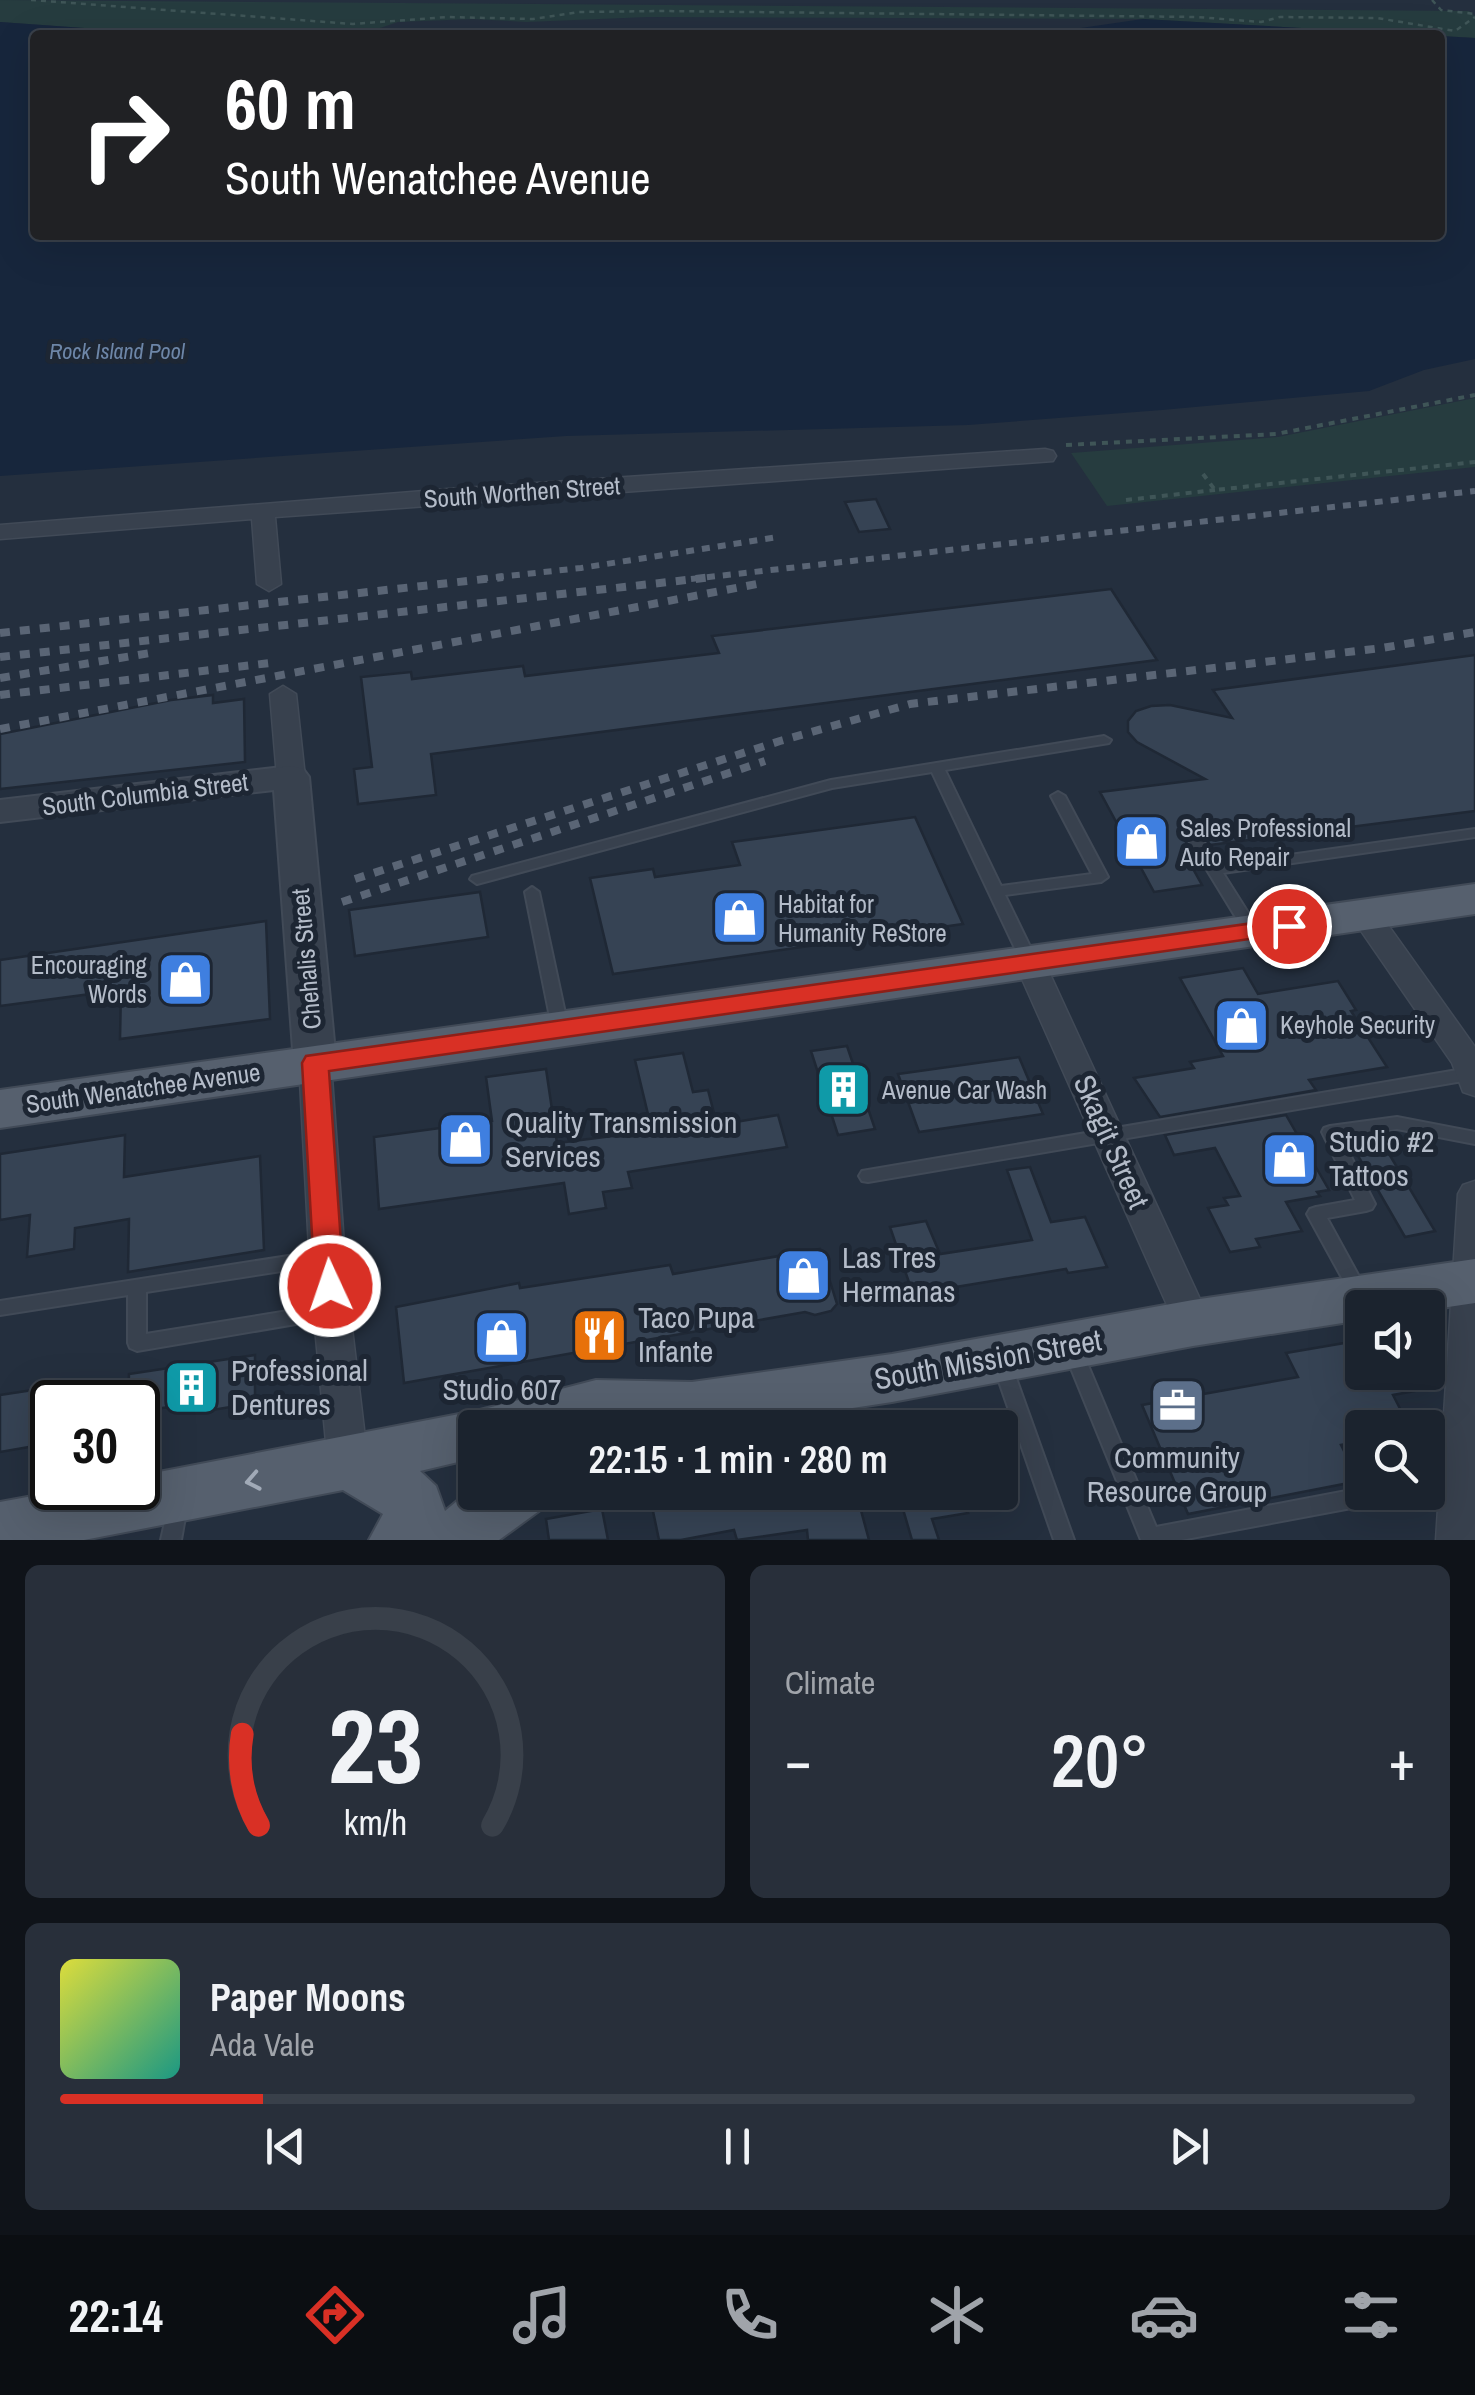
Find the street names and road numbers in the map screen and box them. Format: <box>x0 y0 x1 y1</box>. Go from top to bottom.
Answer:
street label: South Worthen Street <box>423 468 622 516</box>
street label: South Columbia Street <box>40 764 250 824</box>
street label: Chehalis Street <box>283 887 329 1031</box>
street label: South Wenatchee Avenue <box>24 1055 262 1121</box>
street label: Skagit Street <box>1065 1068 1159 1215</box>
street label: South Mission Street <box>871 1319 1105 1399</box>

